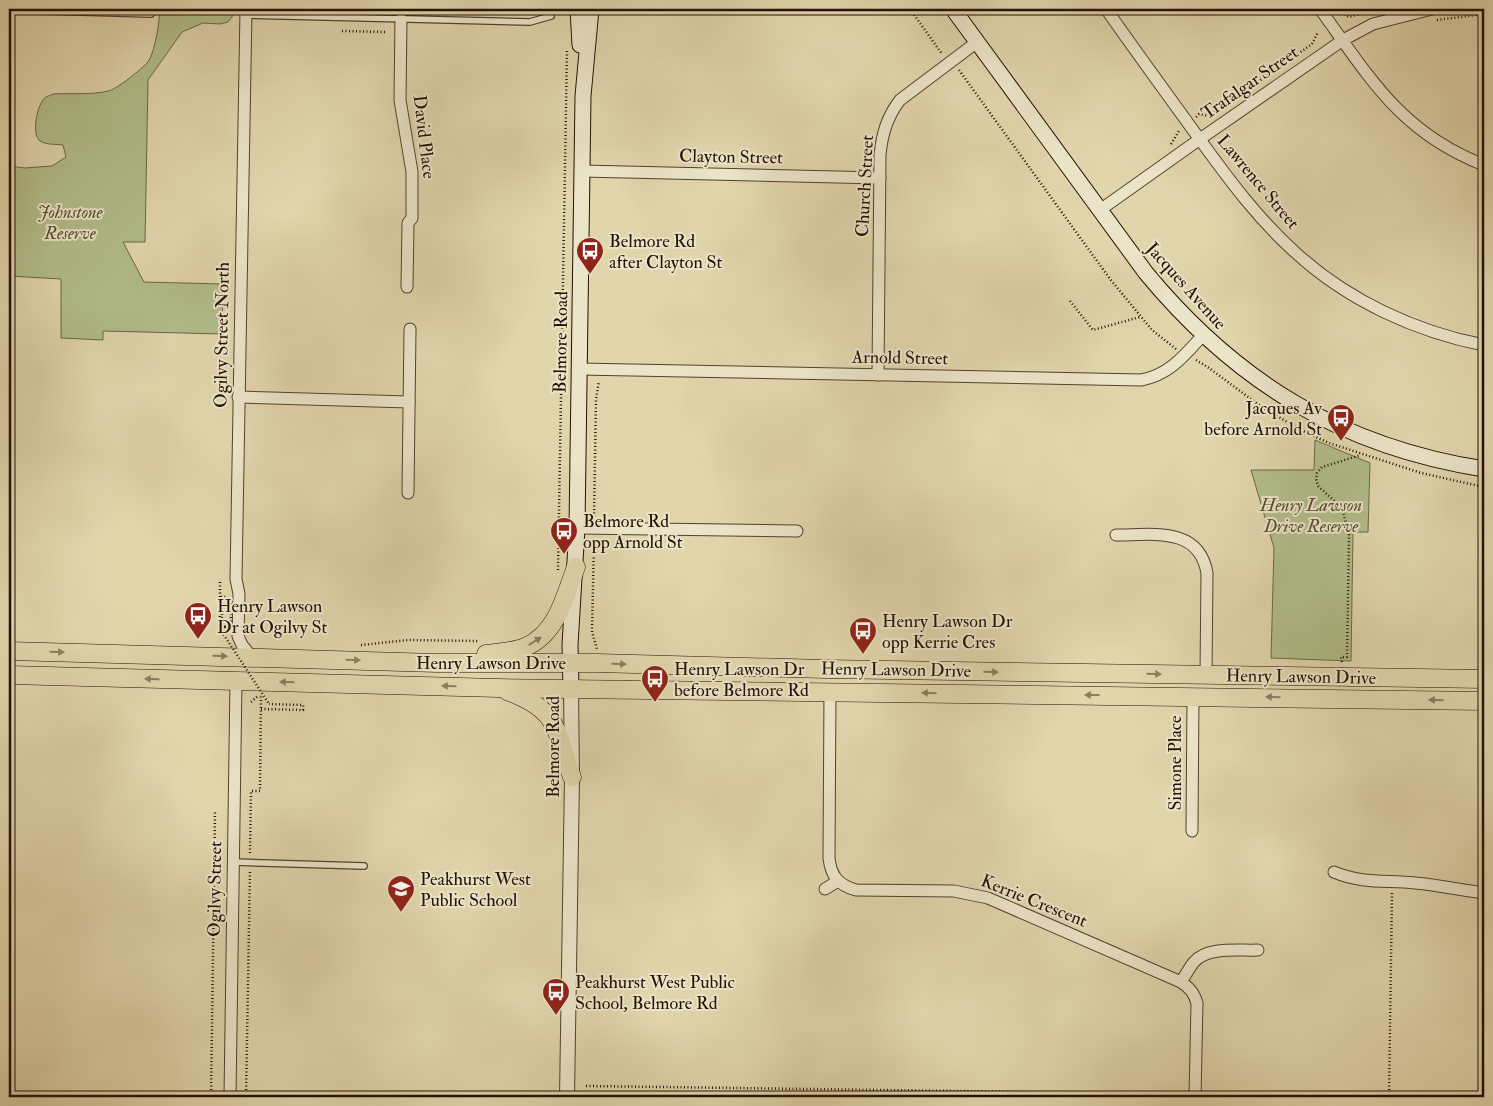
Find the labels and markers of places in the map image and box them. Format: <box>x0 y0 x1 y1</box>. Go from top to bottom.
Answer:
place label: Belmore Rd after Clayton St <box>609 230 723 274</box>
bus stop icon: Belmore Rd after Clayton St <box>575 236 605 275</box>
place label: Jacques Av before Arnold St <box>1204 397 1322 441</box>
bus stop icon: Jacques Av before Arnold St <box>1326 403 1356 442</box>
place label: Belmore Rd opp Arnold St <box>583 510 683 554</box>
bus stop icon: Belmore Rd opp Arnold St <box>549 516 579 555</box>
place label: Henry Lawson Dr at Ogilvy St <box>217 595 328 639</box>
bus stop icon: Henry Lawson Dr at Ogilvy St <box>183 601 213 640</box>
place label: Henry Lawson Dr opp Kerrie Cres <box>882 610 1013 654</box>
bus stop icon: Henry Lawson Dr opp Kerrie Cres <box>848 616 878 655</box>
place label: Henry Lawson Dr before Belmore Rd <box>674 658 809 702</box>
bus stop icon: Henry Lawson Dr before Belmore Rd <box>640 664 670 703</box>
place label: Peakhurst West Public School <box>420 868 531 912</box>
school or university icon: Peakhurst West Public School <box>386 874 416 913</box>
place label: Peakhurst West Public School, Belmore Rd <box>575 971 735 1015</box>
bus stop icon: Peakhurst West Public School, Belmore Rd <box>541 977 571 1016</box>

